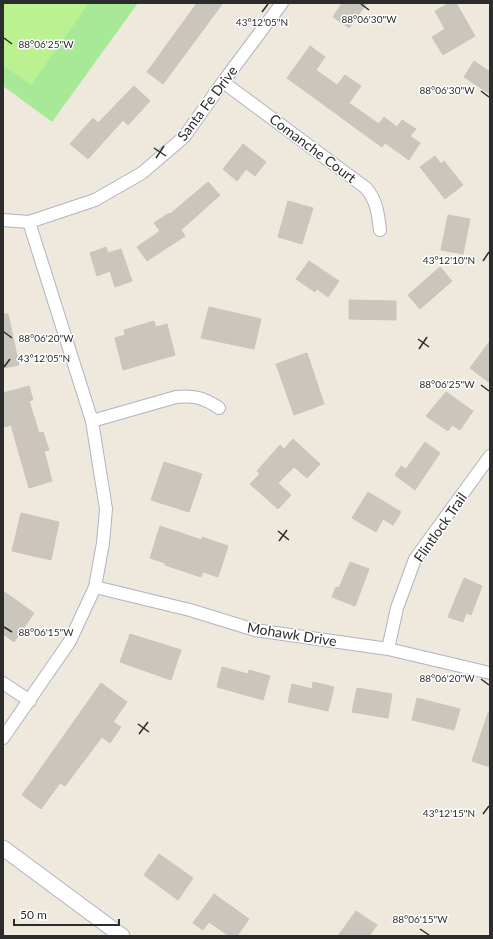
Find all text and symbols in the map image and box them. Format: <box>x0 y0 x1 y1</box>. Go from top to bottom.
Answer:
text: 88°06'30"W <box>341 13 397 25</box>
text: 43°12'05"N <box>236 16 288 28</box>
text: 88°06'25"W <box>18 38 74 50</box>
street label: Santa Fe Drive <box>173 62 241 144</box>
text: 88°06'30"W <box>419 84 475 96</box>
street label: Comanche Court <box>266 110 360 186</box>
text: 43°12'10"N <box>423 254 475 266</box>
text: 88°06'20"W <box>18 332 74 344</box>
text: 43°12'05"N <box>18 352 70 364</box>
text: 88°06'25"W <box>419 378 475 390</box>
street label: Flintlock Trail <box>410 489 470 565</box>
street label: Mohawk Drive <box>246 619 338 649</box>
text: 88°06'15"W <box>18 626 74 638</box>
text: 88°06'20"W <box>419 672 475 684</box>
text: 43°12'15"N <box>423 807 475 819</box>
scale bar <box>14 901 119 927</box>
text: 50 m <box>20 907 47 922</box>
text: 88°06'15"W <box>392 913 448 925</box>

